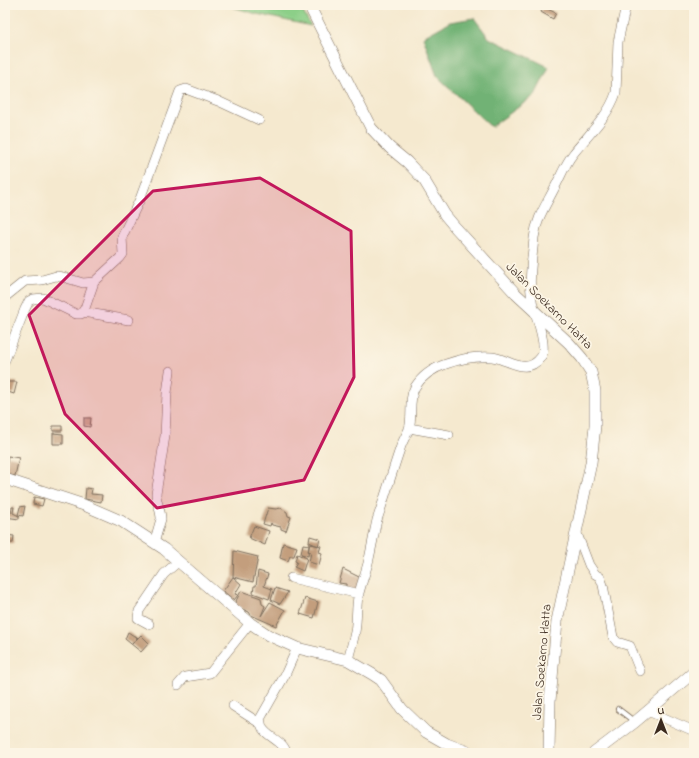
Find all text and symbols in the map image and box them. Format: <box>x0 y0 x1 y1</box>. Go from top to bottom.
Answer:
street label: Jalan Soekarno Hatta <box>501 258 597 354</box>
street label: Jalan Soekarno Hatta <box>527 603 557 721</box>
north arrow <box>641 700 681 740</box>
text: U <box>658 703 665 719</box>

